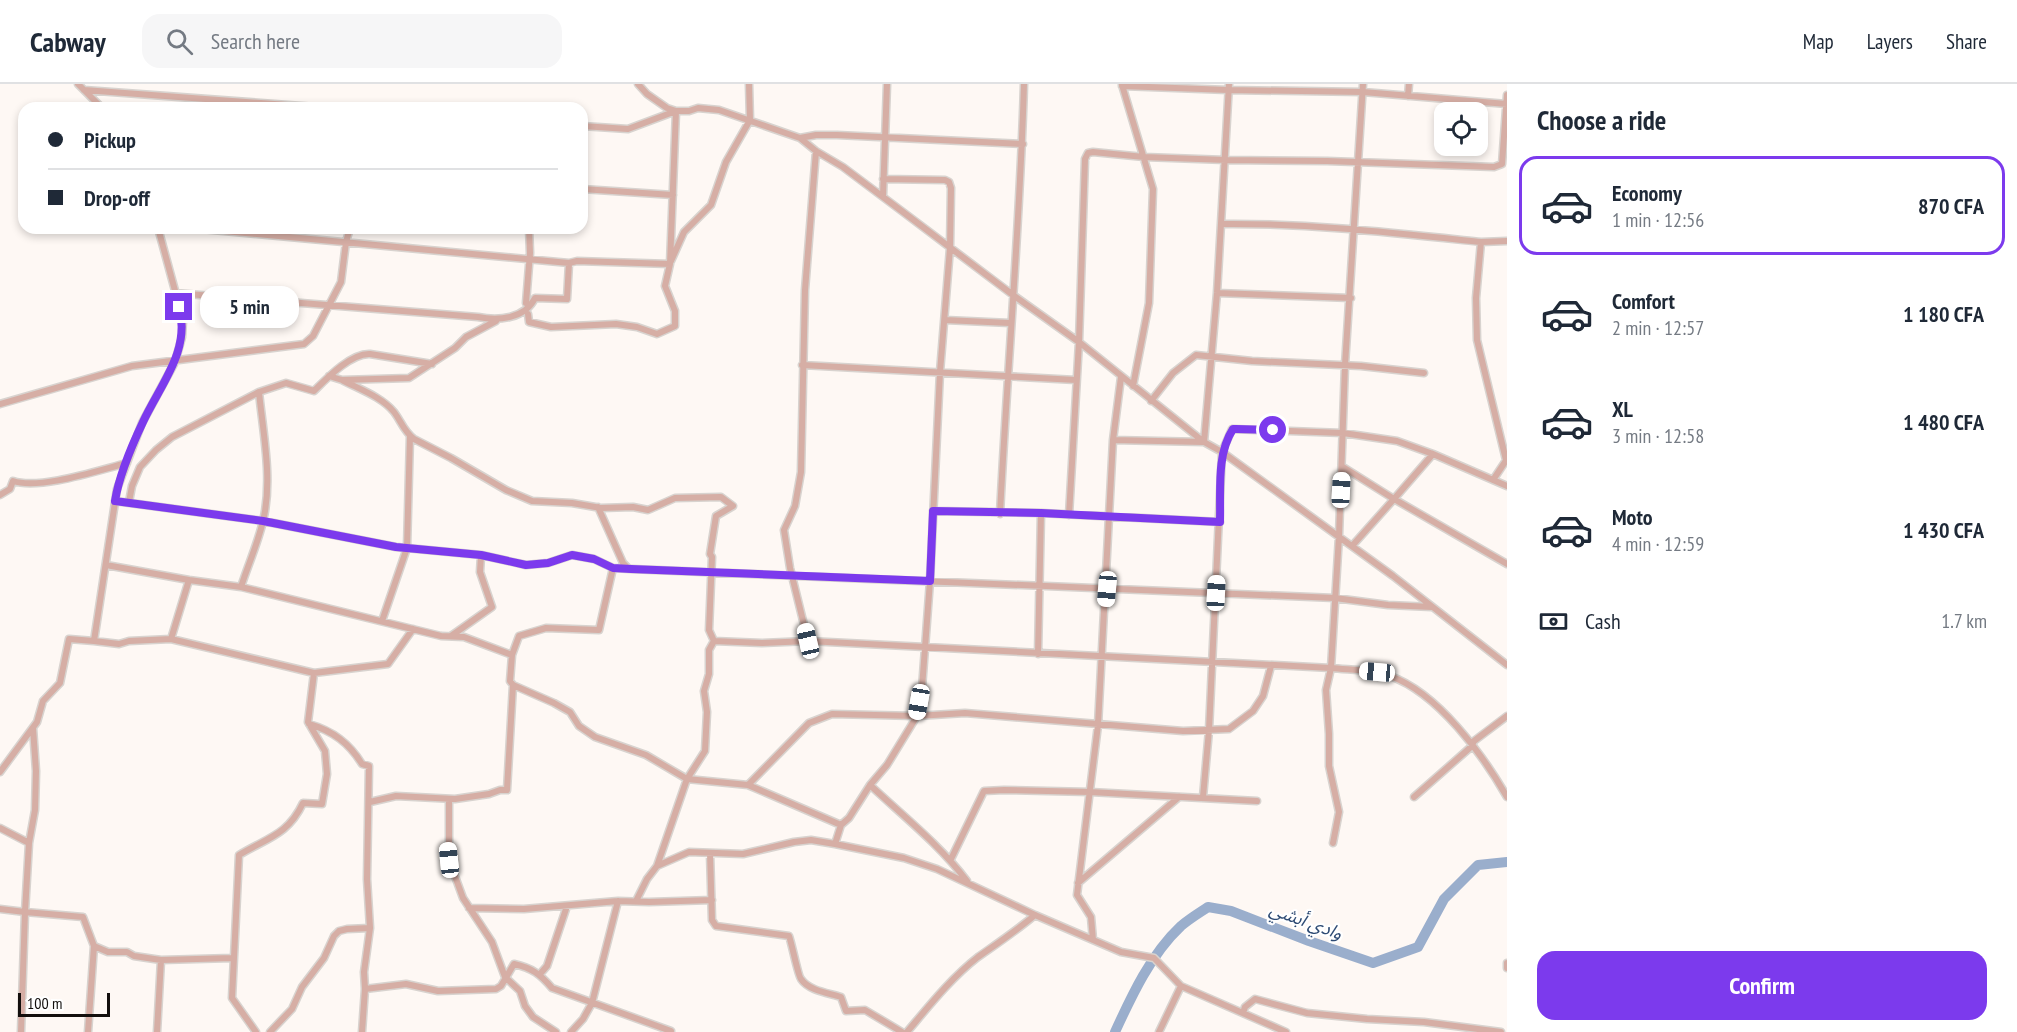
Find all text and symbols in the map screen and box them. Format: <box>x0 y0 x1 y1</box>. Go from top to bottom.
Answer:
search box <box>142 14 562 68</box>
text: Cabway <box>30 23 106 60</box>
icon: search <box>163 25 196 58</box>
text: Search here <box>211 27 300 55</box>
text: Map <box>1803 28 1834 55</box>
text: Layers <box>1867 28 1913 55</box>
text: Share <box>1946 28 1987 55</box>
map controls <box>1434 102 1488 156</box>
button: locate <box>1434 102 1488 156</box>
text: Choose a ride <box>1537 103 1666 137</box>
text: Pickup <box>84 126 136 154</box>
icon: car <box>1540 179 1594 233</box>
text: Economy <box>1612 179 1682 207</box>
text: Drop-off <box>84 184 150 212</box>
text: 870 CFA <box>1918 192 1984 220</box>
text: 1 min · 12:56 <box>1612 207 1704 233</box>
callout: 5 min <box>200 286 299 328</box>
icon: car <box>1540 287 1594 341</box>
text: Comfort <box>1612 287 1675 315</box>
route end <box>165 293 192 320</box>
text: 5 min <box>229 294 270 320</box>
text: 1 180 CFA <box>1903 300 1984 328</box>
text: 2 min · 12:57 <box>1612 315 1704 341</box>
icon: car <box>1540 395 1594 449</box>
text: XL <box>1612 395 1633 423</box>
text: 1 480 CFA <box>1903 408 1984 436</box>
route start <box>1259 416 1286 443</box>
text: 3 min · 12:58 <box>1612 423 1704 449</box>
car <box>1331 472 1351 508</box>
icon: car <box>1540 503 1594 557</box>
text: Moto <box>1612 503 1653 531</box>
text: 1 430 CFA <box>1903 516 1984 544</box>
text: 4 min · 12:59 <box>1612 531 1704 557</box>
car <box>1096 570 1118 608</box>
car <box>1206 575 1226 611</box>
icon: cash <box>1537 605 1570 638</box>
text: Cash <box>1585 607 1621 635</box>
text: 1.7 km <box>1941 608 1987 634</box>
car <box>795 621 821 661</box>
car <box>1358 661 1396 683</box>
car <box>907 683 931 721</box>
car <box>438 841 460 879</box>
water label: وادي أبشي <box>1265 897 1346 947</box>
button: Confirm <box>1537 951 1987 1020</box>
scale bar <box>18 990 110 1018</box>
text: 100 m <box>27 993 62 1013</box>

